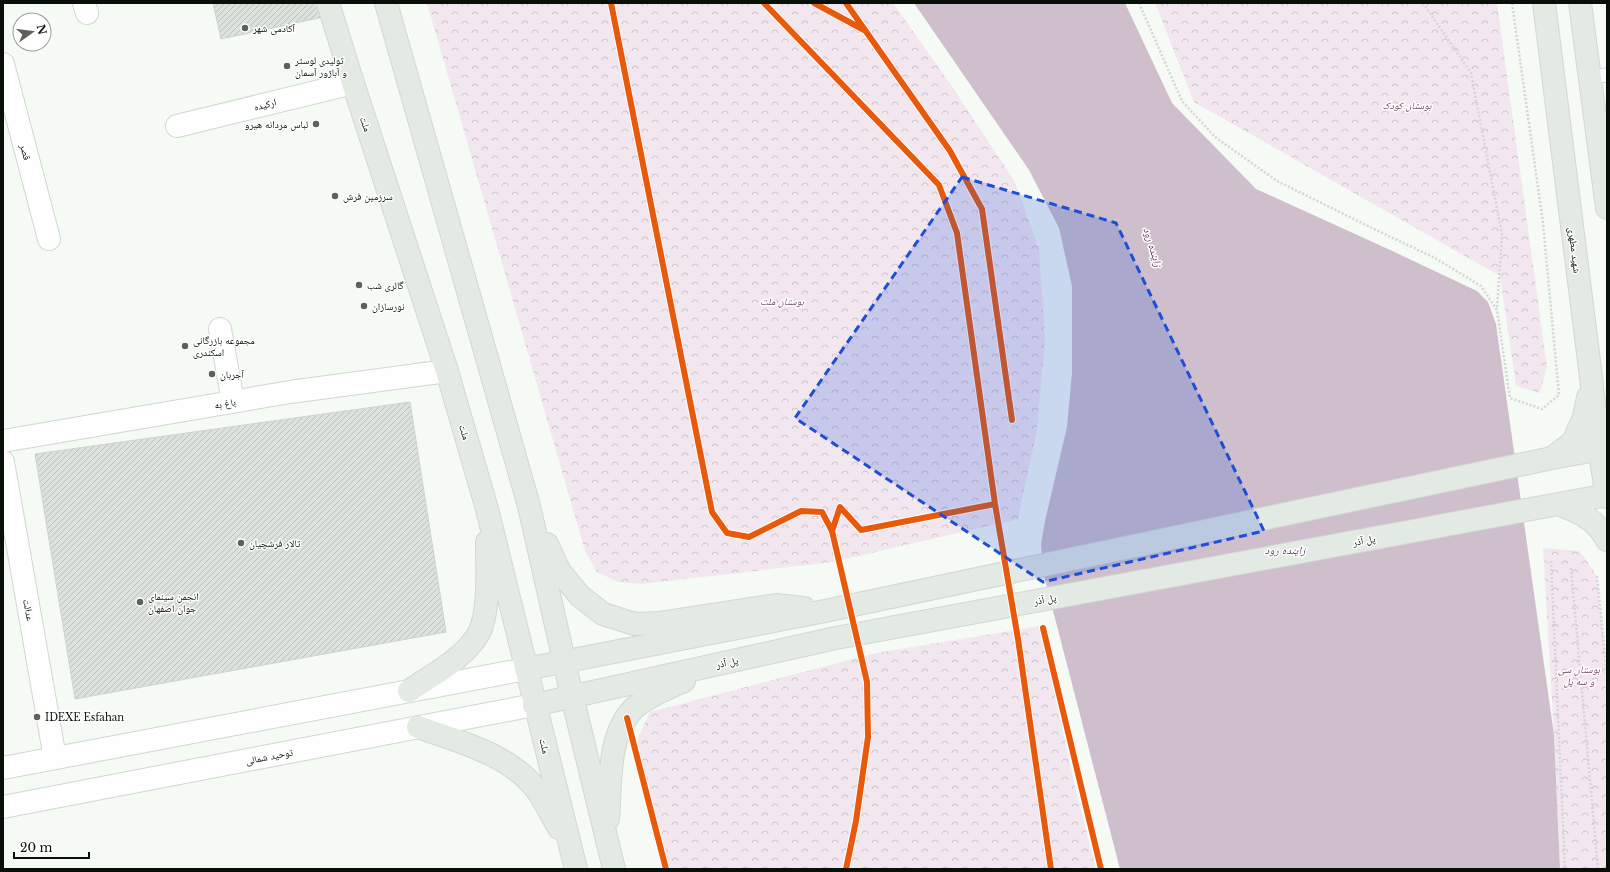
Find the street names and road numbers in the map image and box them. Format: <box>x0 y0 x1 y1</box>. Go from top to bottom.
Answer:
street label: ارکیده <box>252 95 278 114</box>
street label: ملت <box>357 115 374 134</box>
street label: قصر <box>17 142 34 162</box>
street label: شهید مطهری <box>1565 226 1584 274</box>
street label: باغ به <box>213 395 237 412</box>
street label: ملت <box>456 423 473 442</box>
street label: پل آذر <box>1351 532 1376 549</box>
street label: پل آذر <box>1032 591 1057 608</box>
street label: عدالت <box>20 598 37 622</box>
street label: پل آذر <box>714 654 740 671</box>
street label: ملت <box>536 737 553 755</box>
street label: توحید شمالی <box>244 746 294 767</box>

